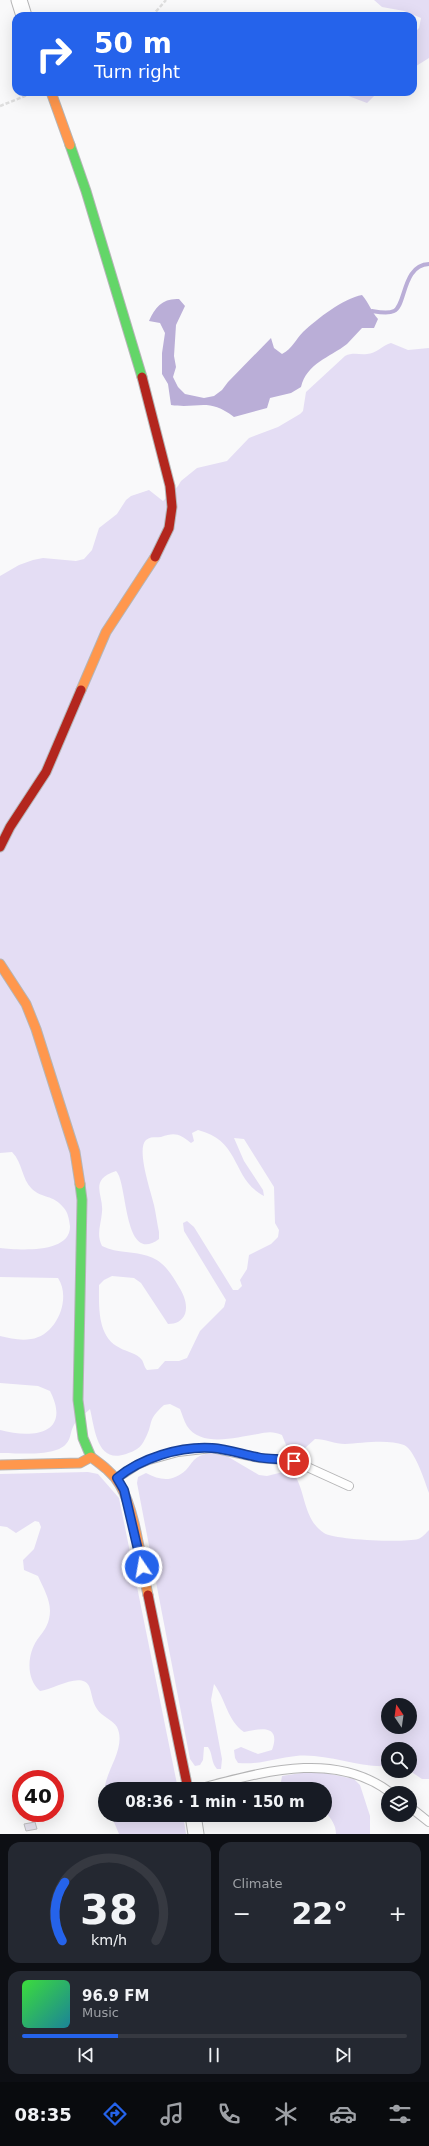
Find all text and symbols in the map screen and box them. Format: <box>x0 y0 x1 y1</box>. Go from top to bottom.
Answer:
text: 50 m <box>94 27 172 60</box>
icon: right <box>28 28 80 80</box>
text: Turn right <box>94 61 180 82</box>
pin <box>277 1444 311 1478</box>
icon: arrive <box>283 1450 305 1472</box>
position arrow <box>121 1546 163 1588</box>
north arrow <box>381 1698 417 1734</box>
map controls <box>381 1698 417 1822</box>
button: search <box>381 1742 417 1778</box>
speed limit sign: 40 <box>12 1770 64 1822</box>
button: layers <box>381 1786 417 1822</box>
text: 08:36 · 1 min · 150 m <box>125 1793 305 1811</box>
text: Climate <box>233 1876 283 1891</box>
text: 38 <box>80 1884 138 1933</box>
text: 22° <box>291 1896 348 1931</box>
text: − <box>233 1901 251 1926</box>
text: + <box>389 1901 407 1926</box>
text: km/h <box>91 1931 127 1947</box>
text: 96.9 FM <box>82 1987 149 2005</box>
text: Music <box>82 2005 119 2020</box>
icon: previous <box>75 2044 97 2066</box>
icon: pause <box>203 2044 225 2066</box>
icon: next <box>332 2044 354 2066</box>
icon: directions <box>101 2100 129 2128</box>
icon: music <box>158 2100 186 2128</box>
icon: phone <box>215 2100 243 2128</box>
icon: climate <box>272 2100 300 2128</box>
icon: car <box>329 2100 357 2128</box>
icon: filters <box>386 2100 414 2128</box>
text: 08:35 <box>15 2104 72 2125</box>

